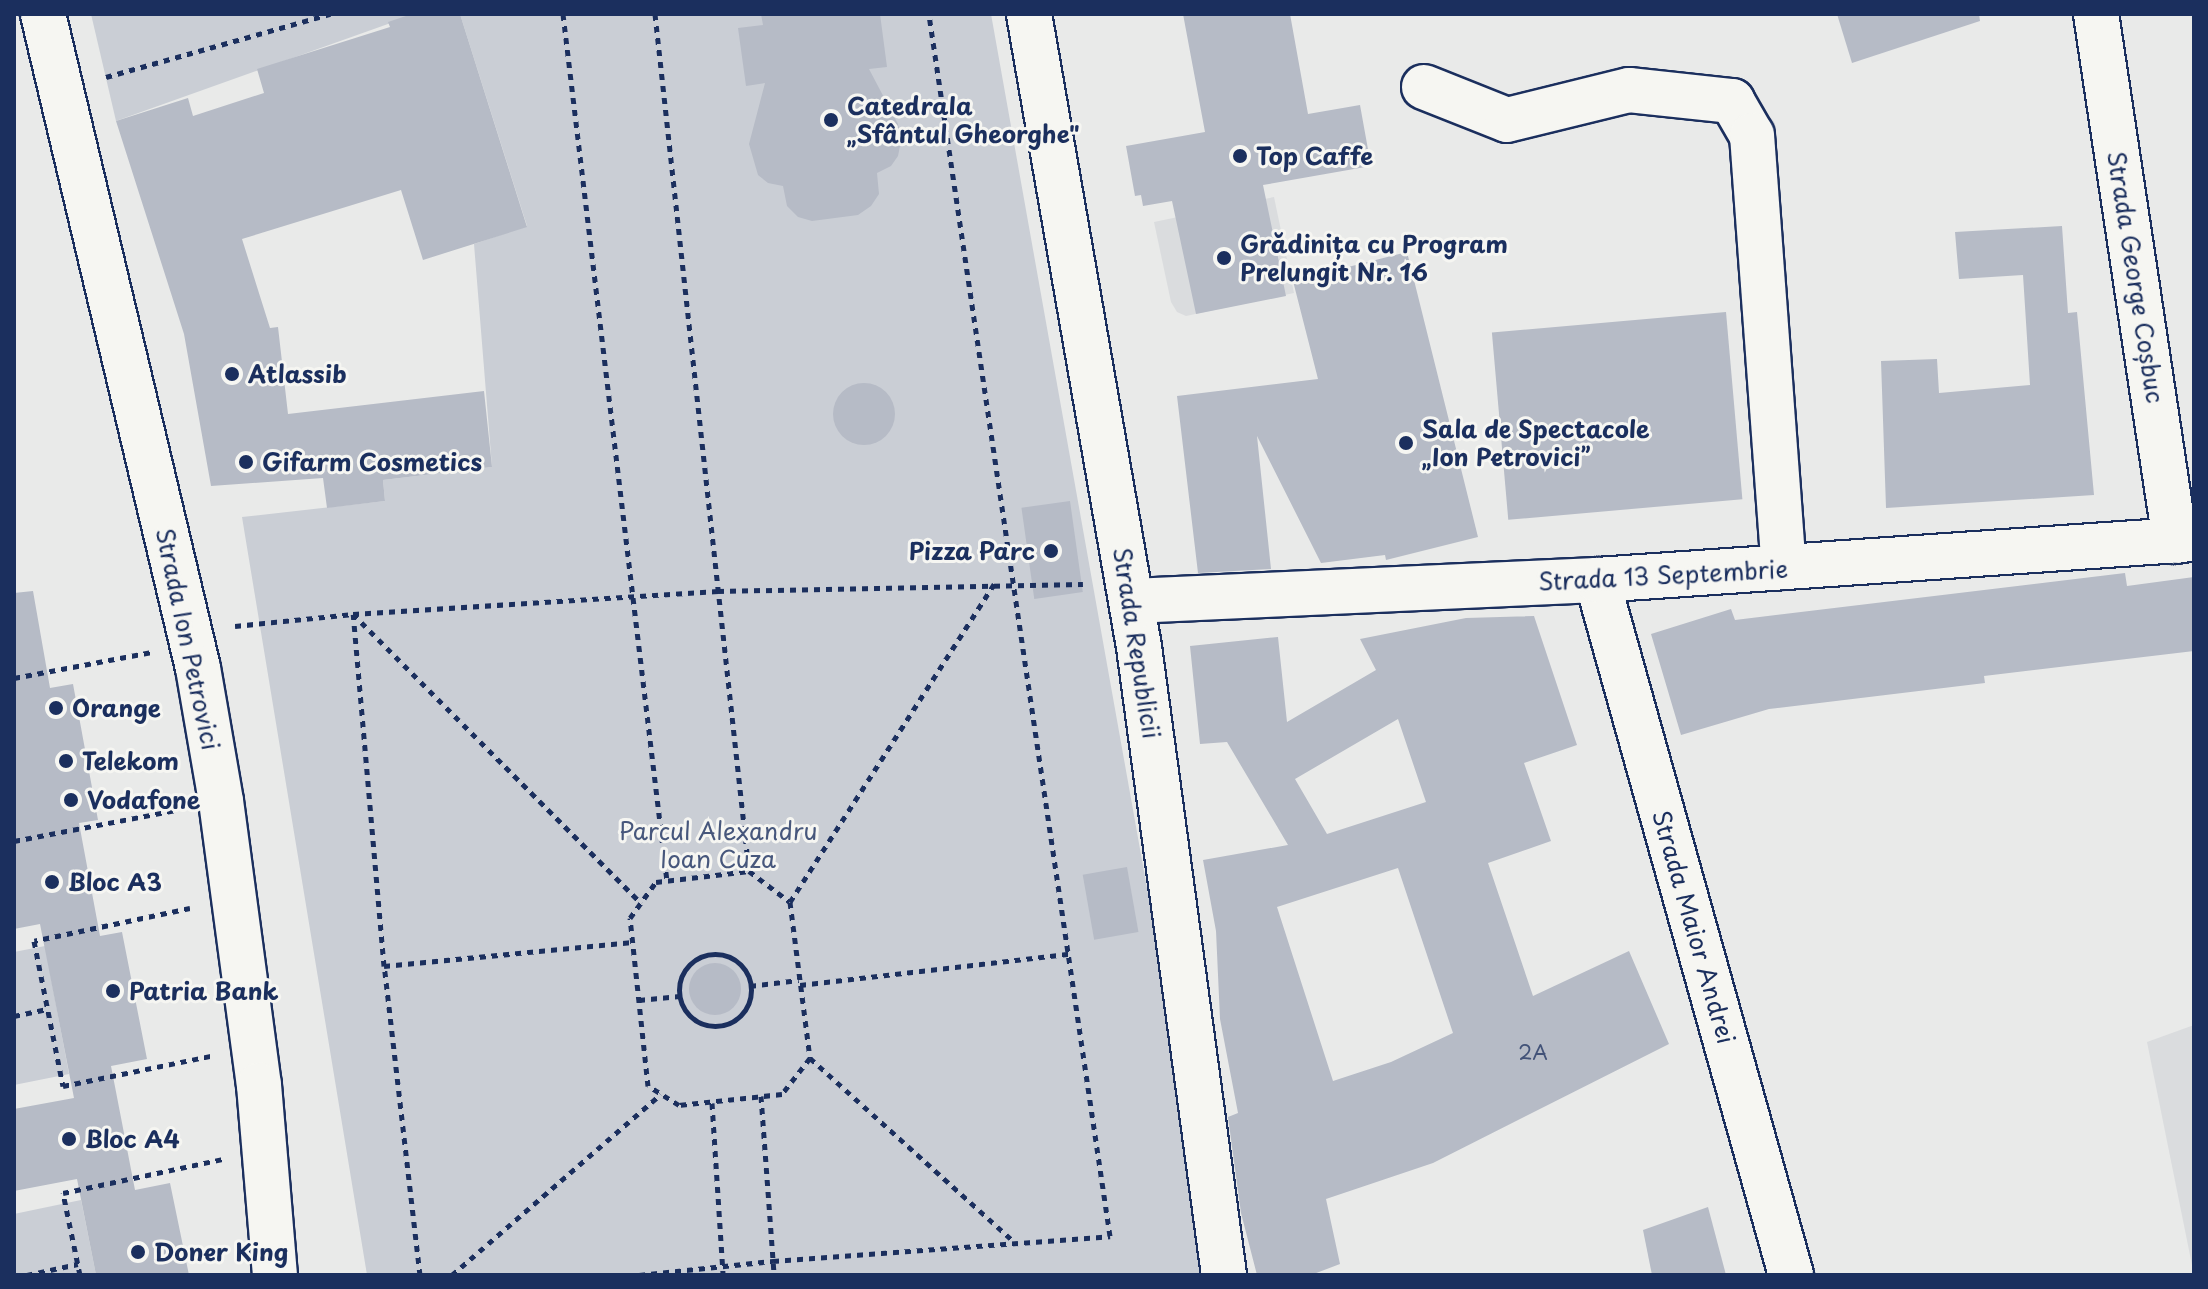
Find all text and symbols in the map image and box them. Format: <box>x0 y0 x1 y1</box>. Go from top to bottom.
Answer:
place label: Catedrala „Sfântul Gheorghe" <box>847 92 1079 148</box>
marker: Catedrala „Sfântul Gheorghe" <box>822 111 840 129</box>
place label: Top Caffe <box>1256 142 1376 170</box>
marker: Top Caffe <box>1231 147 1249 165</box>
street label: Strada George Coșbuc <box>2101 147 2171 407</box>
place label: Grădinița cu Program Prelungit Nr. 16 <box>1240 230 1510 286</box>
marker: Grădinița cu Program Prelungit Nr. 16 <box>1215 249 1233 267</box>
place label: Atlassib <box>248 360 347 388</box>
marker: Atlassib <box>223 365 241 383</box>
place label: Sala de Spectacole „Ion Petrovici” <box>1422 415 1653 471</box>
marker: Sala de Spectacole „Ion Petrovici” <box>1397 434 1415 452</box>
place label: Gifarm Cosmetics <box>262 448 480 476</box>
marker: Gifarm Cosmetics <box>237 453 255 471</box>
street label: Strada Ion Petrovici <box>150 525 226 753</box>
place label: Pizza Parc <box>906 537 1035 565</box>
marker: Pizza Parc <box>1042 542 1060 560</box>
street label: Strada Republicii <box>1107 543 1167 743</box>
street label: Strada 13 Septembrie <box>1537 554 1789 596</box>
place label: Orange <box>72 694 161 722</box>
marker: Orange <box>47 699 65 717</box>
place label: Telekom <box>82 747 179 775</box>
marker: Telekom <box>57 752 75 770</box>
place label: Vodafone <box>87 786 200 814</box>
marker: Vodafone <box>62 791 80 809</box>
street label: Strada Maior Andrei <box>1647 806 1741 1048</box>
park label: Parcul Alexandru Ioan Cuza <box>619 817 817 873</box>
place label: Bloc A3 <box>68 868 163 896</box>
marker: Bloc A3 <box>43 873 61 891</box>
place label: Patria Bank <box>129 977 279 1005</box>
marker: Patria Bank <box>104 982 122 1000</box>
house number: 2A <box>1518 1040 1548 1064</box>
place label: Bloc A4 <box>85 1125 181 1153</box>
marker: Bloc A4 <box>60 1130 78 1148</box>
place label: Doner King <box>154 1238 290 1266</box>
marker: Doner King <box>129 1243 147 1261</box>

